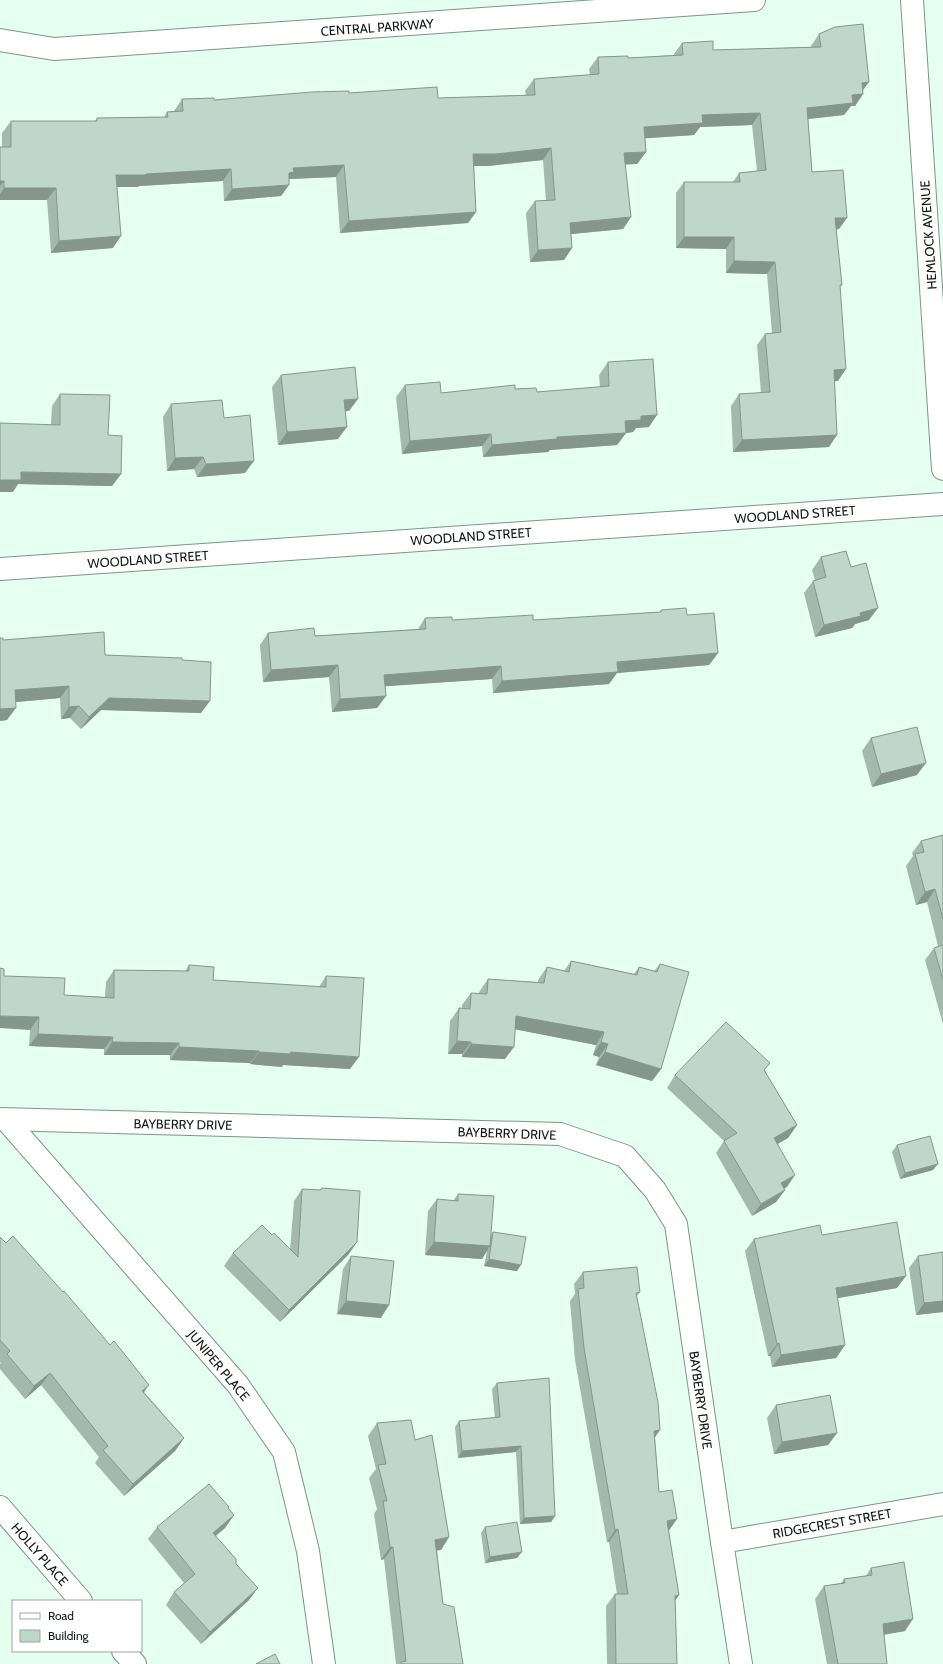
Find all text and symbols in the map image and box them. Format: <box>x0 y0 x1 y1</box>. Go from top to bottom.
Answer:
street label: CENTRAL PARKWAY <box>320 15 435 39</box>
street label: HEMLOCK AVENUE <box>916 180 940 290</box>
street label: WOODLAND STREET <box>734 502 856 526</box>
street label: WOODLAND STREET <box>410 524 532 548</box>
street label: WOODLAND STREET <box>87 547 209 571</box>
street label: BAYBERRY DRIVE <box>133 1115 233 1133</box>
street label: BAYBERRY DRIVE <box>457 1123 557 1143</box>
street label: JUNIPER PLACE <box>184 1326 253 1404</box>
street label: BAYBERRY DRIVE <box>686 1350 716 1450</box>
street label: RIDGECREST STREET <box>771 1505 893 1541</box>
street label: HOLLY PLACE <box>8 1519 72 1589</box>
legend <box>12 1600 142 1652</box>
text: Road <box>48 1608 74 1623</box>
text: Building <box>48 1628 90 1643</box>

